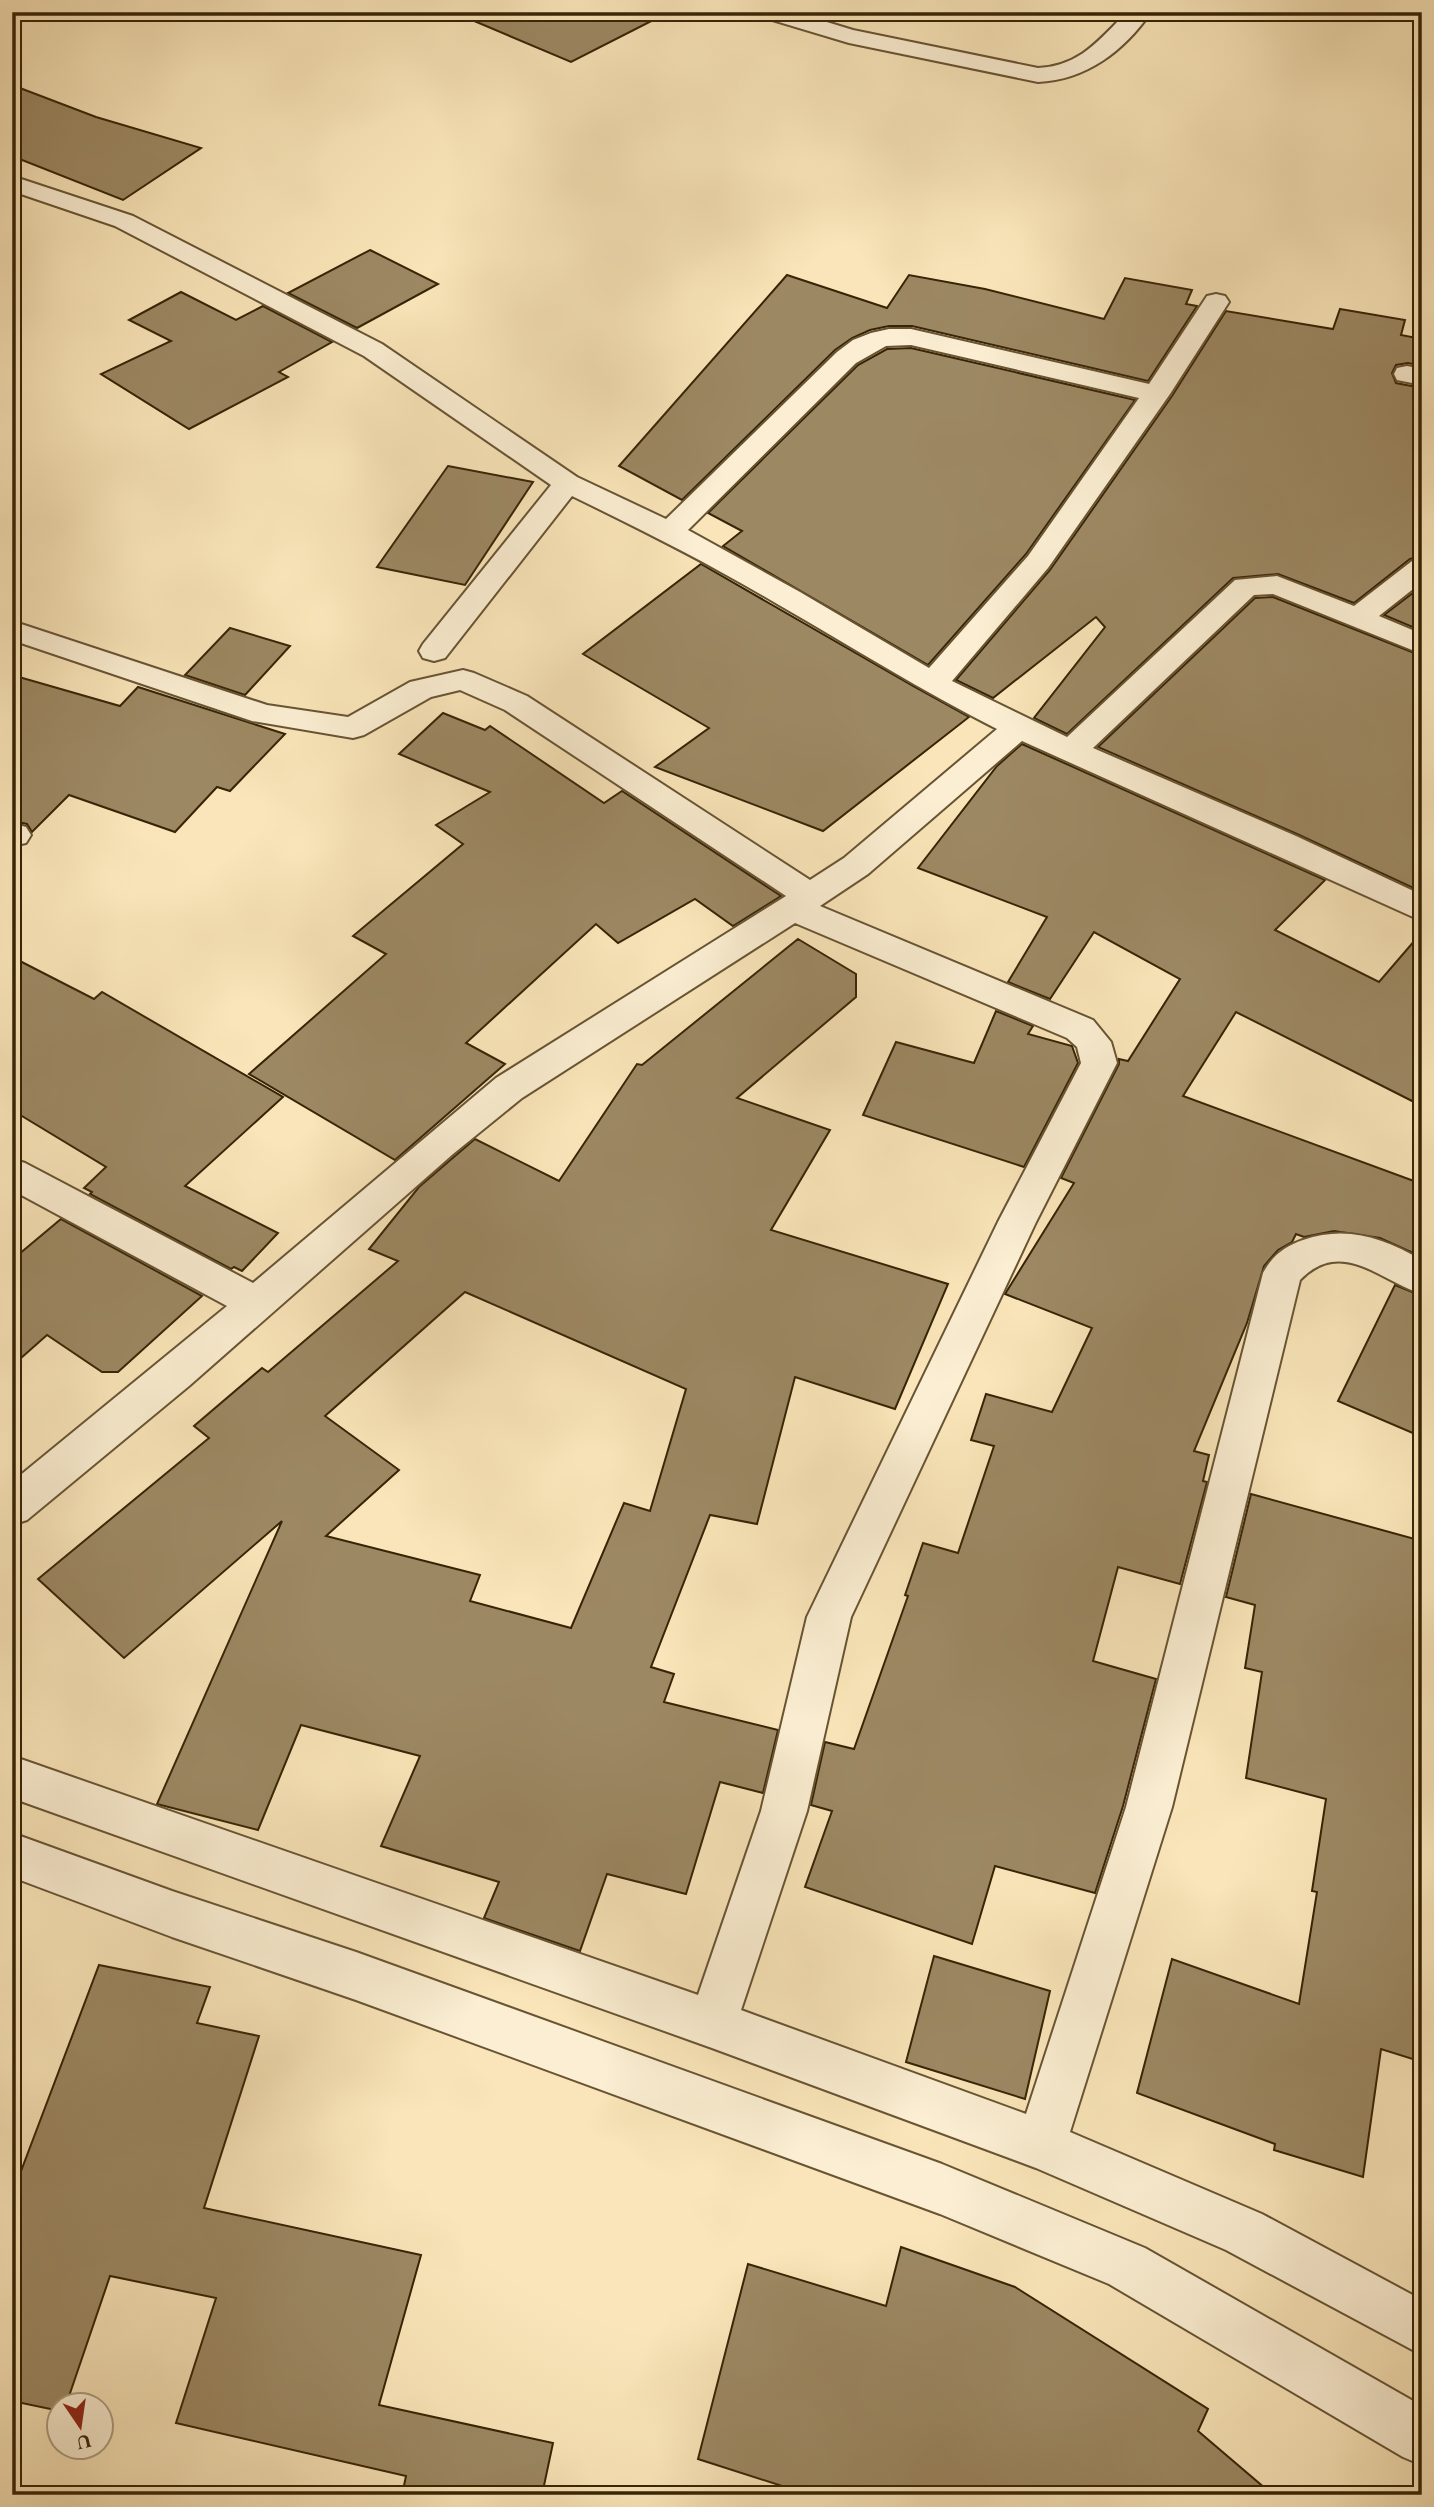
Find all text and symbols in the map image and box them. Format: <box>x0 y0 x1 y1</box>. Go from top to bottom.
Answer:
north arrow <box>46 2392 116 2462</box>
text: U <box>74 2428 93 2456</box>

